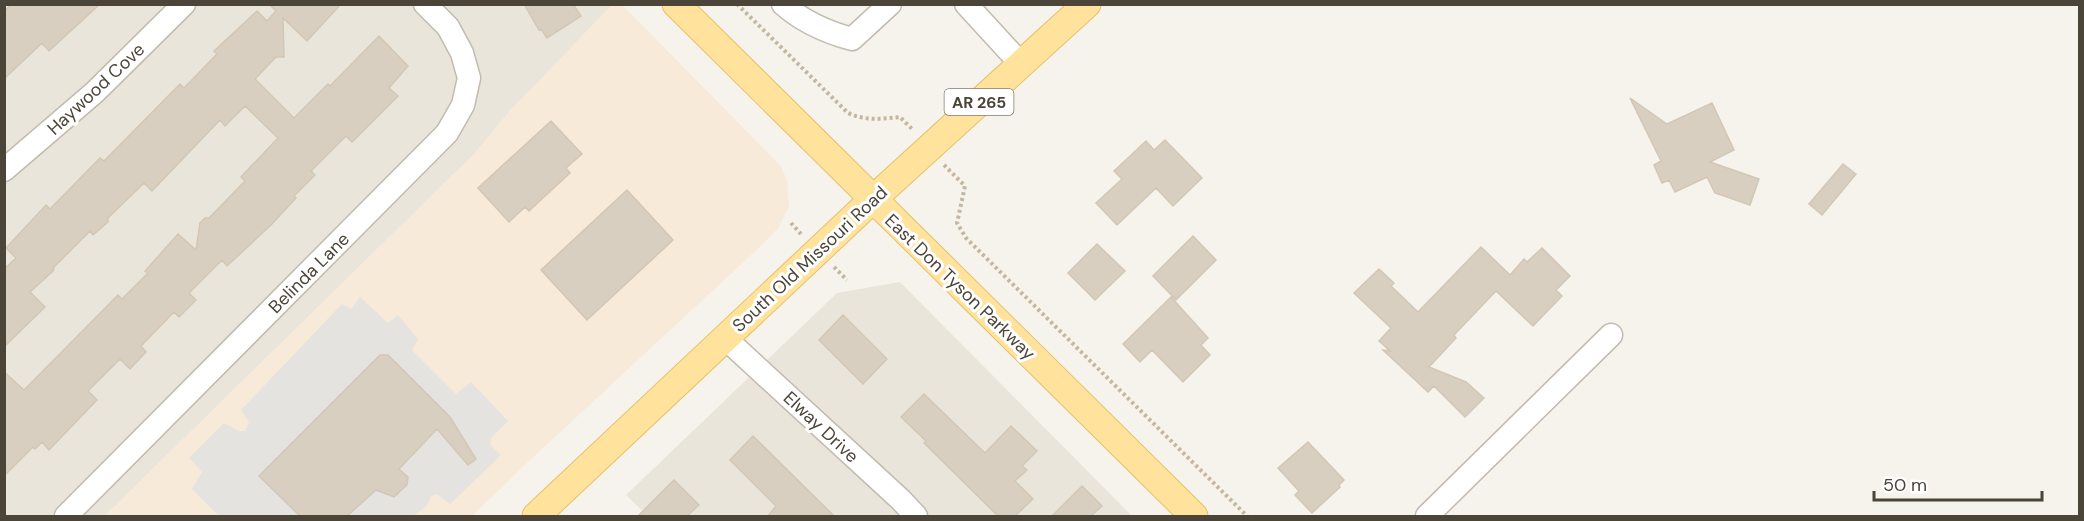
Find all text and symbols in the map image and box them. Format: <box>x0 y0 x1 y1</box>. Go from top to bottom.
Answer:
street label: Haywood Cove <box>42 38 150 140</box>
road number: AR 265 <box>944 89 1014 115</box>
street label: South Old Missouri Road <box>727 181 893 337</box>
street label: East Don Tyson Parkway <box>879 209 1041 365</box>
street label: Belinda Lane <box>263 227 355 319</box>
street label: Elway Drive <box>778 386 864 468</box>
scale bar <box>1874 464 2042 502</box>
text: 50 m <box>1883 473 1927 497</box>

